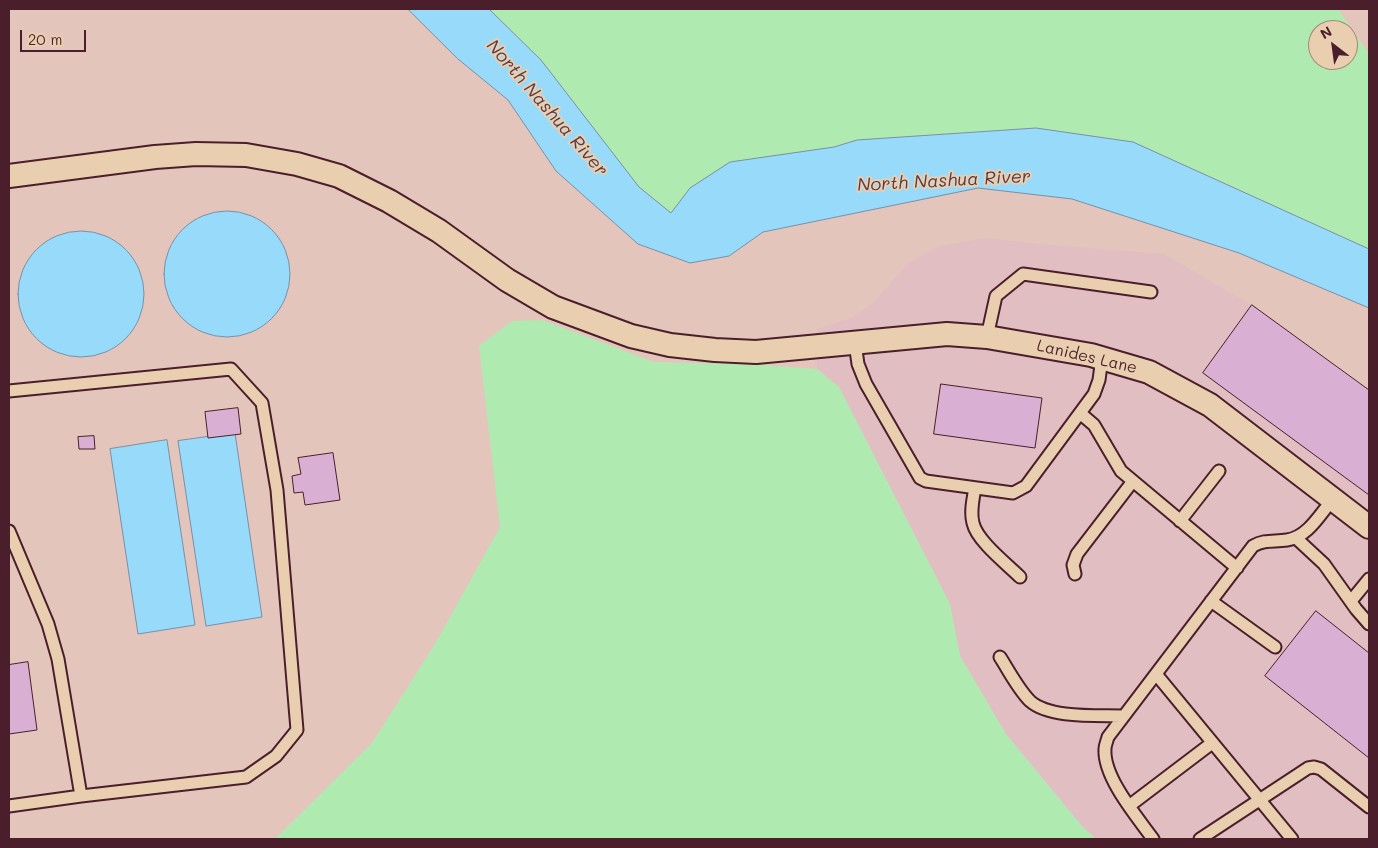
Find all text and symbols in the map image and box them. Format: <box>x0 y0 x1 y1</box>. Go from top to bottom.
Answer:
scale bar <box>22 20 89 52</box>
north arrow <box>1308 20 1358 70</box>
text: N <box>1316 22 1335 43</box>
text: 20 m <box>28 29 62 49</box>
water label: North Nashua River <box>482 35 612 181</box>
water label: North Nashua River <box>857 166 1031 196</box>
street label: Lanides Lane <box>1035 336 1139 378</box>

